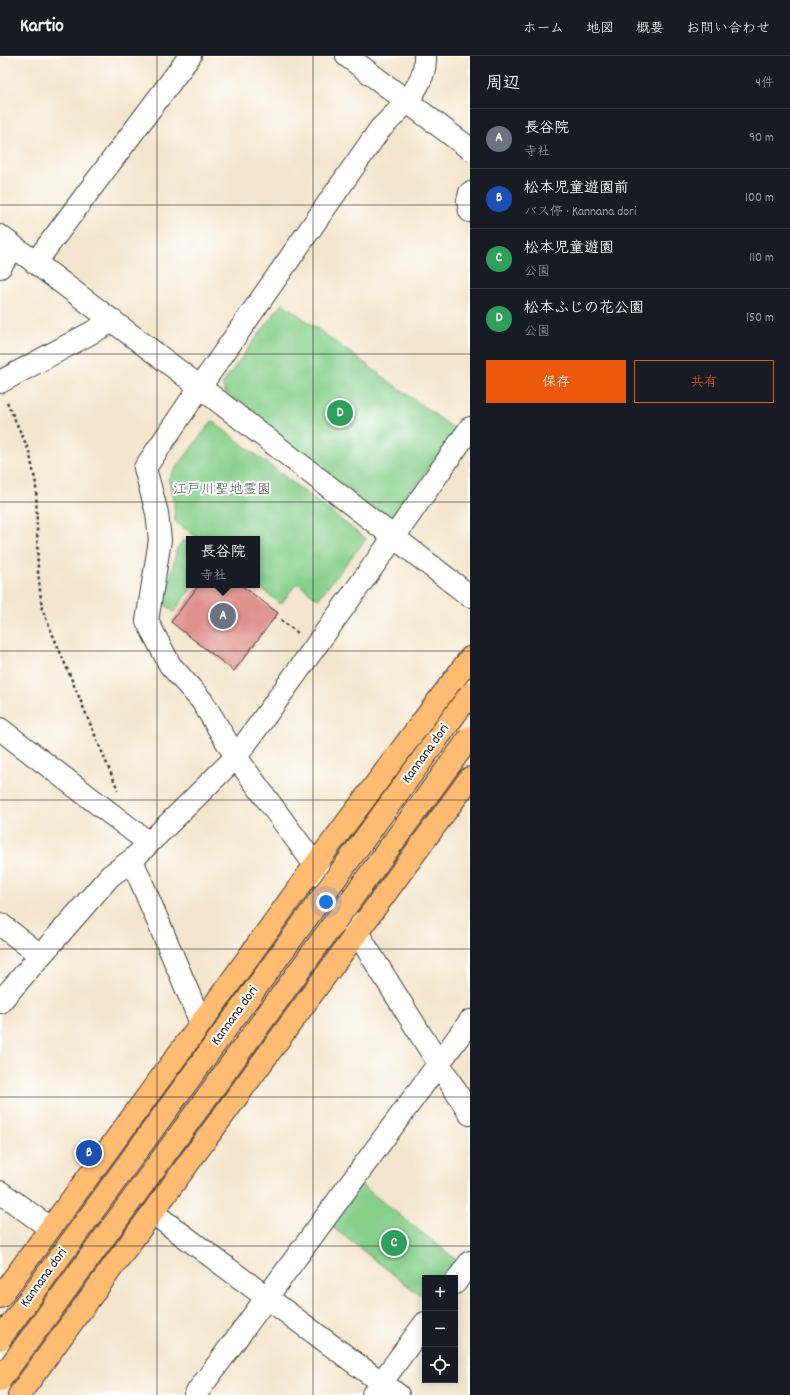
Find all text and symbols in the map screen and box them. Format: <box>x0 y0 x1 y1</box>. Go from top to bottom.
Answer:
text: Kartio <box>20 14 64 41</box>
text: ホーム <box>523 19 564 39</box>
text: 地図 <box>586 19 614 39</box>
text: 概要 <box>636 19 664 39</box>
text: お問い合わせ <box>686 19 770 39</box>
text: 周辺 <box>486 73 520 97</box>
text: 4件 <box>756 74 774 93</box>
text: 長谷院 <box>524 118 569 140</box>
text: A <box>495 129 503 148</box>
text: 90 m <box>749 129 774 148</box>
text: 寺社 <box>524 143 550 162</box>
text: 松本児童遊園前 <box>524 178 629 200</box>
text: B <box>496 189 502 208</box>
text: 100 m <box>745 189 774 208</box>
text: バス停 · Kannana dori <box>524 203 636 222</box>
text: 松本児童遊園 <box>524 238 614 260</box>
text: C <box>496 249 502 268</box>
text: 110 m <box>749 249 774 268</box>
text: 公園 <box>524 263 550 282</box>
text: 松本ふじの花公園 <box>524 298 644 320</box>
text: D <box>496 309 502 328</box>
text: 150 m <box>746 309 774 328</box>
text: 公園 <box>524 323 550 342</box>
button: 保存 <box>486 360 626 403</box>
button: 共有 <box>634 360 774 403</box>
pin: D <box>327 398 353 428</box>
park label: 江戸川聖地霊園 <box>173 480 271 500</box>
popup <box>186 536 260 588</box>
text: 長谷院 <box>200 542 246 564</box>
text: 寺社 <box>200 567 227 586</box>
pin: A <box>210 601 236 631</box>
street label: Kannana dori <box>398 720 455 788</box>
your location <box>316 892 336 912</box>
street label: Kannana dori <box>207 982 264 1050</box>
pin: B <box>76 1138 102 1168</box>
pin: C <box>381 1228 407 1258</box>
street label: Kannana dori <box>16 1244 73 1312</box>
map controls <box>422 1275 458 1383</box>
button: + <box>422 1275 458 1311</box>
button: − <box>422 1311 458 1347</box>
button: locate <box>422 1347 458 1383</box>

